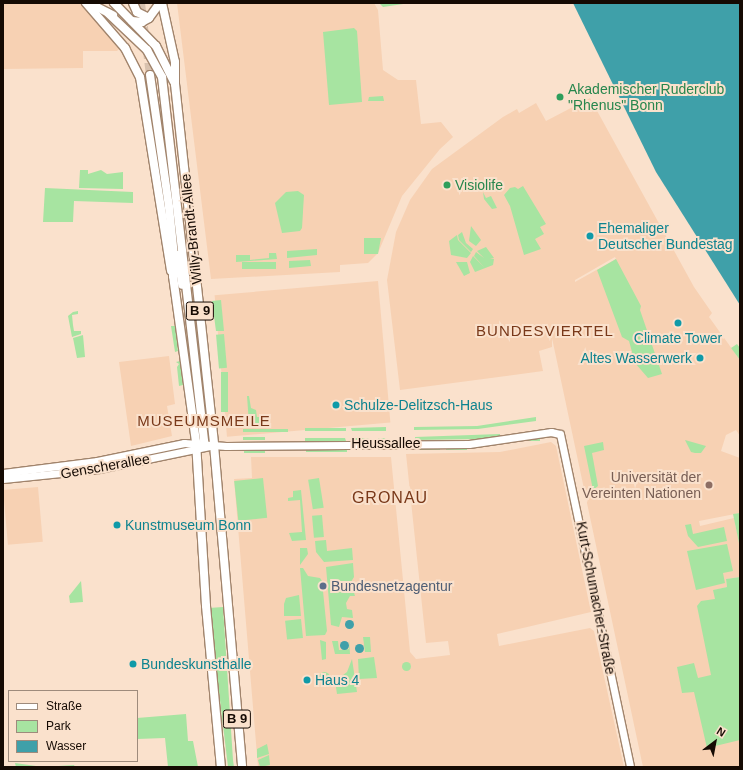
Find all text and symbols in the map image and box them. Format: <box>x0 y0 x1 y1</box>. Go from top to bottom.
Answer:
place label: Akademischer Ruderclub "Rhenus" Bonn <box>568 81 724 114</box>
marker: Akademischer Ruderclub "Rhenus" Bonn <box>555 92 565 102</box>
street label: Willy-Brandt-Allee <box>177 173 205 285</box>
place label: Visiolife <box>455 177 503 193</box>
marker: Visiolife <box>442 180 452 190</box>
place label: Ehemaliger Deutscher Bundestag <box>598 220 733 252</box>
marker: Ehemaliger Deutscher Bundestag <box>585 231 595 241</box>
road number: B 9 <box>185 300 215 322</box>
marker: Climate Tower <box>673 318 683 328</box>
district label: BUNDESVIERTEL <box>476 322 614 340</box>
place label: Climate Tower <box>634 330 722 346</box>
place label: Altes Wasserwerk <box>580 350 692 366</box>
marker: Altes Wasserwerk <box>695 353 705 363</box>
place label: Schulze-Delitzsch-Haus <box>344 397 493 413</box>
marker: Schulze-Delitzsch-Haus <box>331 400 341 410</box>
district label: MUSEUMSMEILE <box>137 412 271 430</box>
street label: Heussallee <box>351 435 421 451</box>
street label: Genscherallee <box>59 450 151 482</box>
place label: Universität der Vereinten Nationen <box>582 469 701 502</box>
marker: Universität der Vereinten Nationen <box>704 480 714 490</box>
district label: GRONAU <box>352 488 428 508</box>
place label: Kunstmuseum Bonn <box>125 517 251 533</box>
marker: Kunstmuseum Bonn <box>112 520 122 530</box>
street label: Kurt-Schumacher-Straße <box>573 520 619 676</box>
place label: Bundesnetzagentur <box>331 578 452 594</box>
marker: Bundesnetzagentur <box>318 581 328 591</box>
place label: Bundeskunsthalle <box>141 656 252 672</box>
marker: Bundeskunsthalle <box>128 659 138 669</box>
place label: Haus 4 <box>315 672 359 688</box>
marker: Haus 4 <box>302 675 312 685</box>
legend <box>8 690 138 762</box>
text: Straße <box>46 699 82 713</box>
road number: B 9 <box>222 708 252 730</box>
text: Park <box>46 719 71 733</box>
north arrow <box>695 722 735 762</box>
text: N <box>715 725 728 739</box>
text: Wasser <box>46 739 86 753</box>

